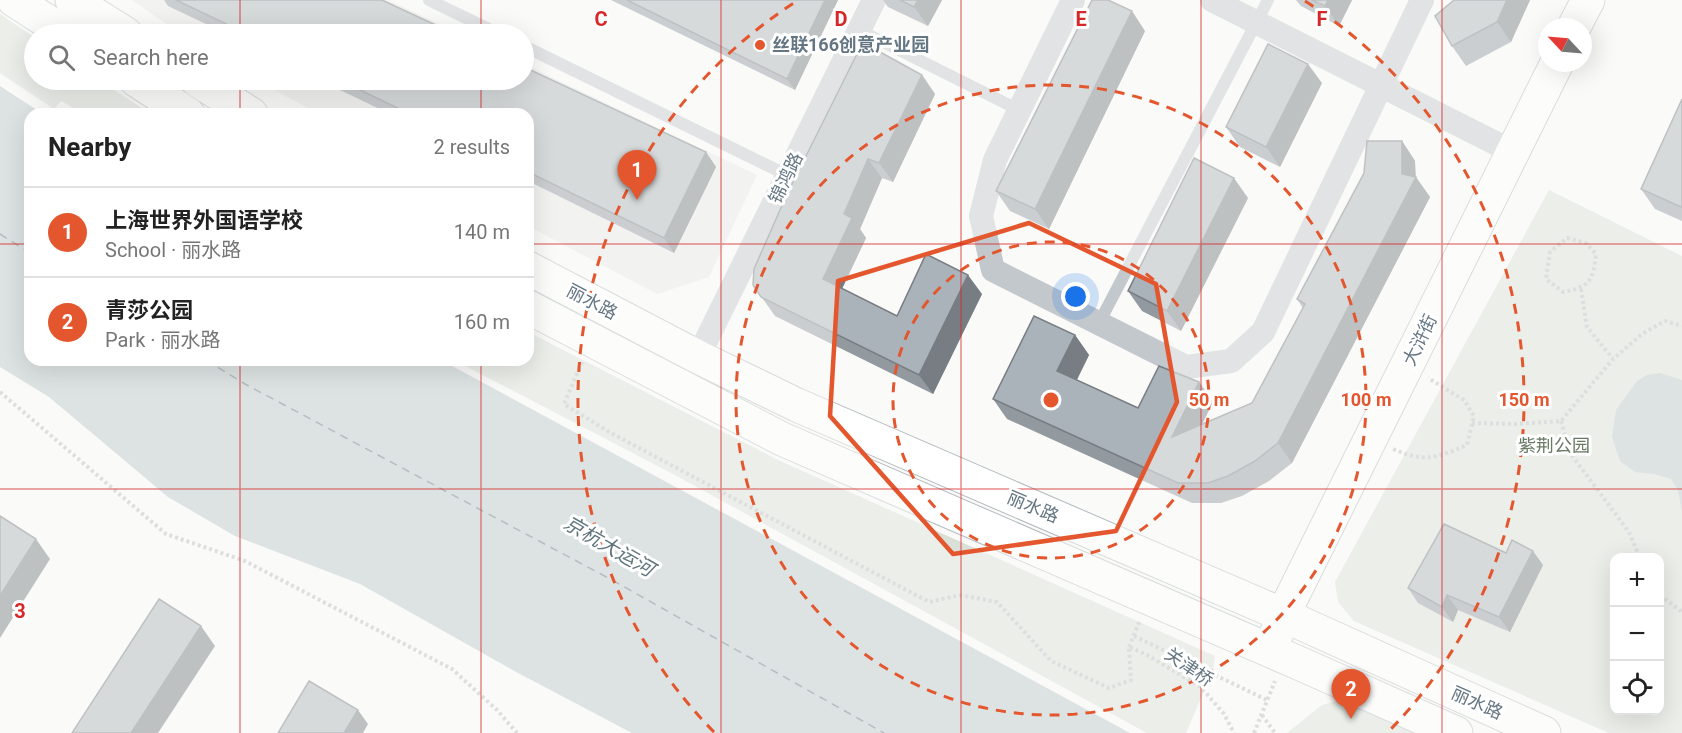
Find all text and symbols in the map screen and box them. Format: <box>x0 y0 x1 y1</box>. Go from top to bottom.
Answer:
text: C <box>594 7 608 31</box>
text: D <box>835 7 848 31</box>
text: E <box>1075 7 1087 31</box>
text: F <box>1317 7 1328 31</box>
north arrow <box>1538 18 1592 72</box>
search box <box>24 24 534 90</box>
place label: 丝联166创意产业园 <box>772 34 929 55</box>
marker: 丝联166创意产业园 <box>753 38 767 52</box>
icon: search <box>45 41 78 74</box>
text: Search here <box>93 45 209 70</box>
text: Nearby <box>48 132 131 162</box>
text: 2 results <box>434 135 510 159</box>
street label: 锦鸿路 <box>764 149 807 207</box>
pin: 1 <box>618 150 656 200</box>
text: 上海世界外国语学校 <box>105 208 303 233</box>
text: 1 <box>62 220 73 244</box>
text: 140 m <box>454 220 510 244</box>
text: School · 丽水路 <box>105 238 241 262</box>
street label: 丽水路 <box>563 280 621 324</box>
your location <box>1061 282 1090 311</box>
text: 青莎公园 <box>105 298 193 323</box>
text: 2 <box>62 310 73 334</box>
text: 160 m <box>454 310 510 334</box>
street label: 大浒街 <box>1398 311 1441 369</box>
text: Park · 丽水路 <box>105 328 220 352</box>
text: 50 m <box>1189 389 1229 410</box>
text: 100 m <box>1340 389 1392 410</box>
text: 150 m <box>1498 389 1550 410</box>
centre of rings <box>1041 390 1061 410</box>
park label: 紫荆公园 <box>1518 435 1590 456</box>
street label: 丽水路 <box>1004 486 1062 527</box>
water label: 京杭大运河 <box>560 511 662 583</box>
map controls <box>1610 553 1664 715</box>
button: + <box>1610 553 1664 607</box>
text: 3 <box>14 599 26 623</box>
button: − <box>1610 607 1664 661</box>
street label: 关津桥 <box>1161 643 1218 690</box>
button: locate <box>1610 661 1664 715</box>
pin: 2 <box>1332 670 1370 719</box>
street label: 丽水路 <box>1448 682 1506 723</box>

